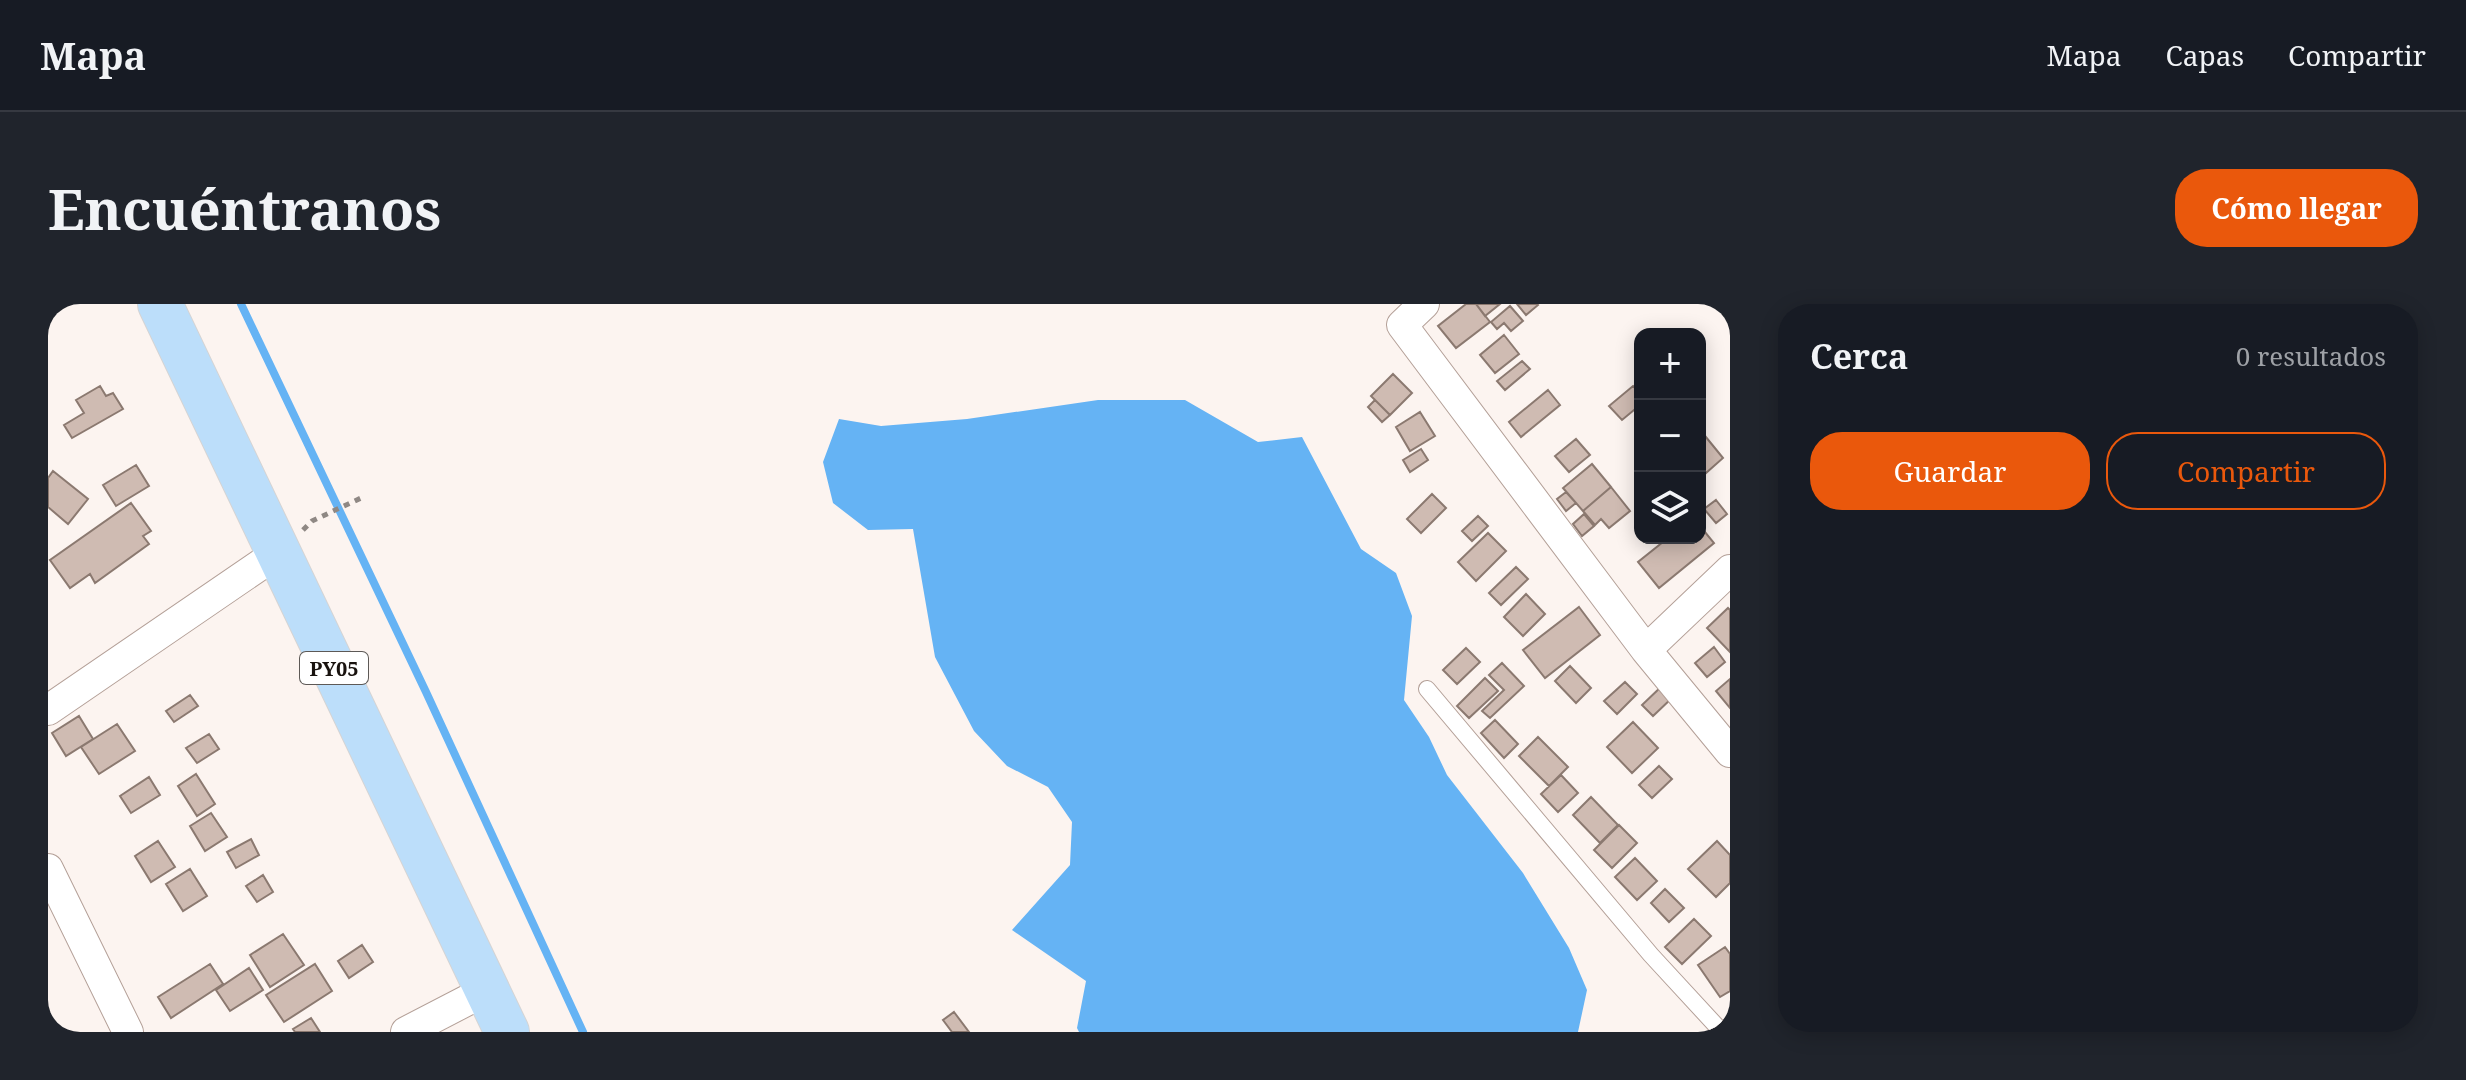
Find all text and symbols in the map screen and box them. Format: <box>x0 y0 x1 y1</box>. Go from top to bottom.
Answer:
text: Mapa <box>40 29 146 81</box>
text: Mapa <box>2047 36 2121 74</box>
text: Capas <box>2165 36 2244 74</box>
text: Compartir <box>2288 36 2426 74</box>
button: Cómo llegar <box>2175 169 2418 247</box>
text: Encuéntranos <box>48 170 441 246</box>
map controls <box>1634 328 1706 544</box>
button: + <box>1634 328 1706 400</box>
text: Cerca <box>1810 333 1908 379</box>
text: 0 resultados <box>2236 338 2386 374</box>
button: − <box>1634 400 1706 472</box>
button: Guardar <box>1810 432 2090 510</box>
button: Compartir <box>2106 432 2386 510</box>
button: layers <box>1634 472 1706 544</box>
road number: PY05 <box>300 652 368 684</box>

